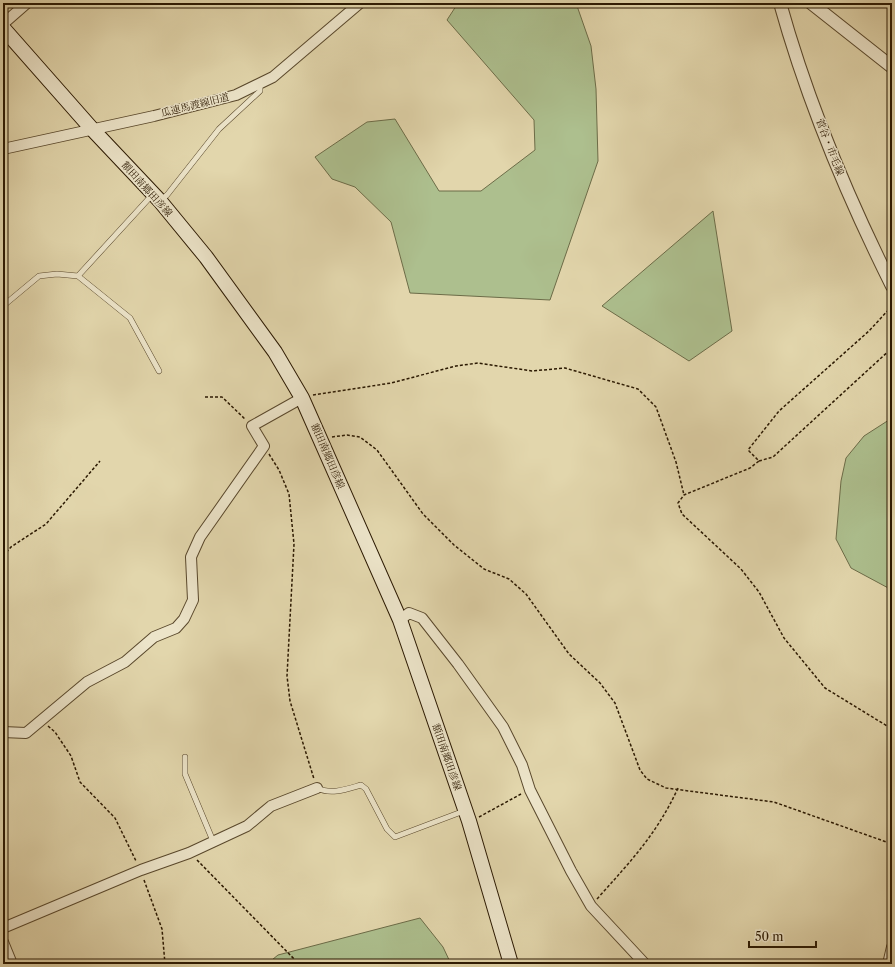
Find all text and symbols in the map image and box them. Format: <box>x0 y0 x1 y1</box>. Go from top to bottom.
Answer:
street label: 瓜連馬渡線旧道 <box>159 90 231 120</box>
street label: 菅谷・市毛線 <box>813 117 847 177</box>
street label: 額田南郷田彦線 <box>119 159 175 219</box>
street label: 額田南郷田彦線 <box>308 421 348 491</box>
street label: 額田南郷田彦線 <box>429 722 465 792</box>
scale bar <box>749 923 816 949</box>
text: 50 m <box>755 929 784 944</box>

